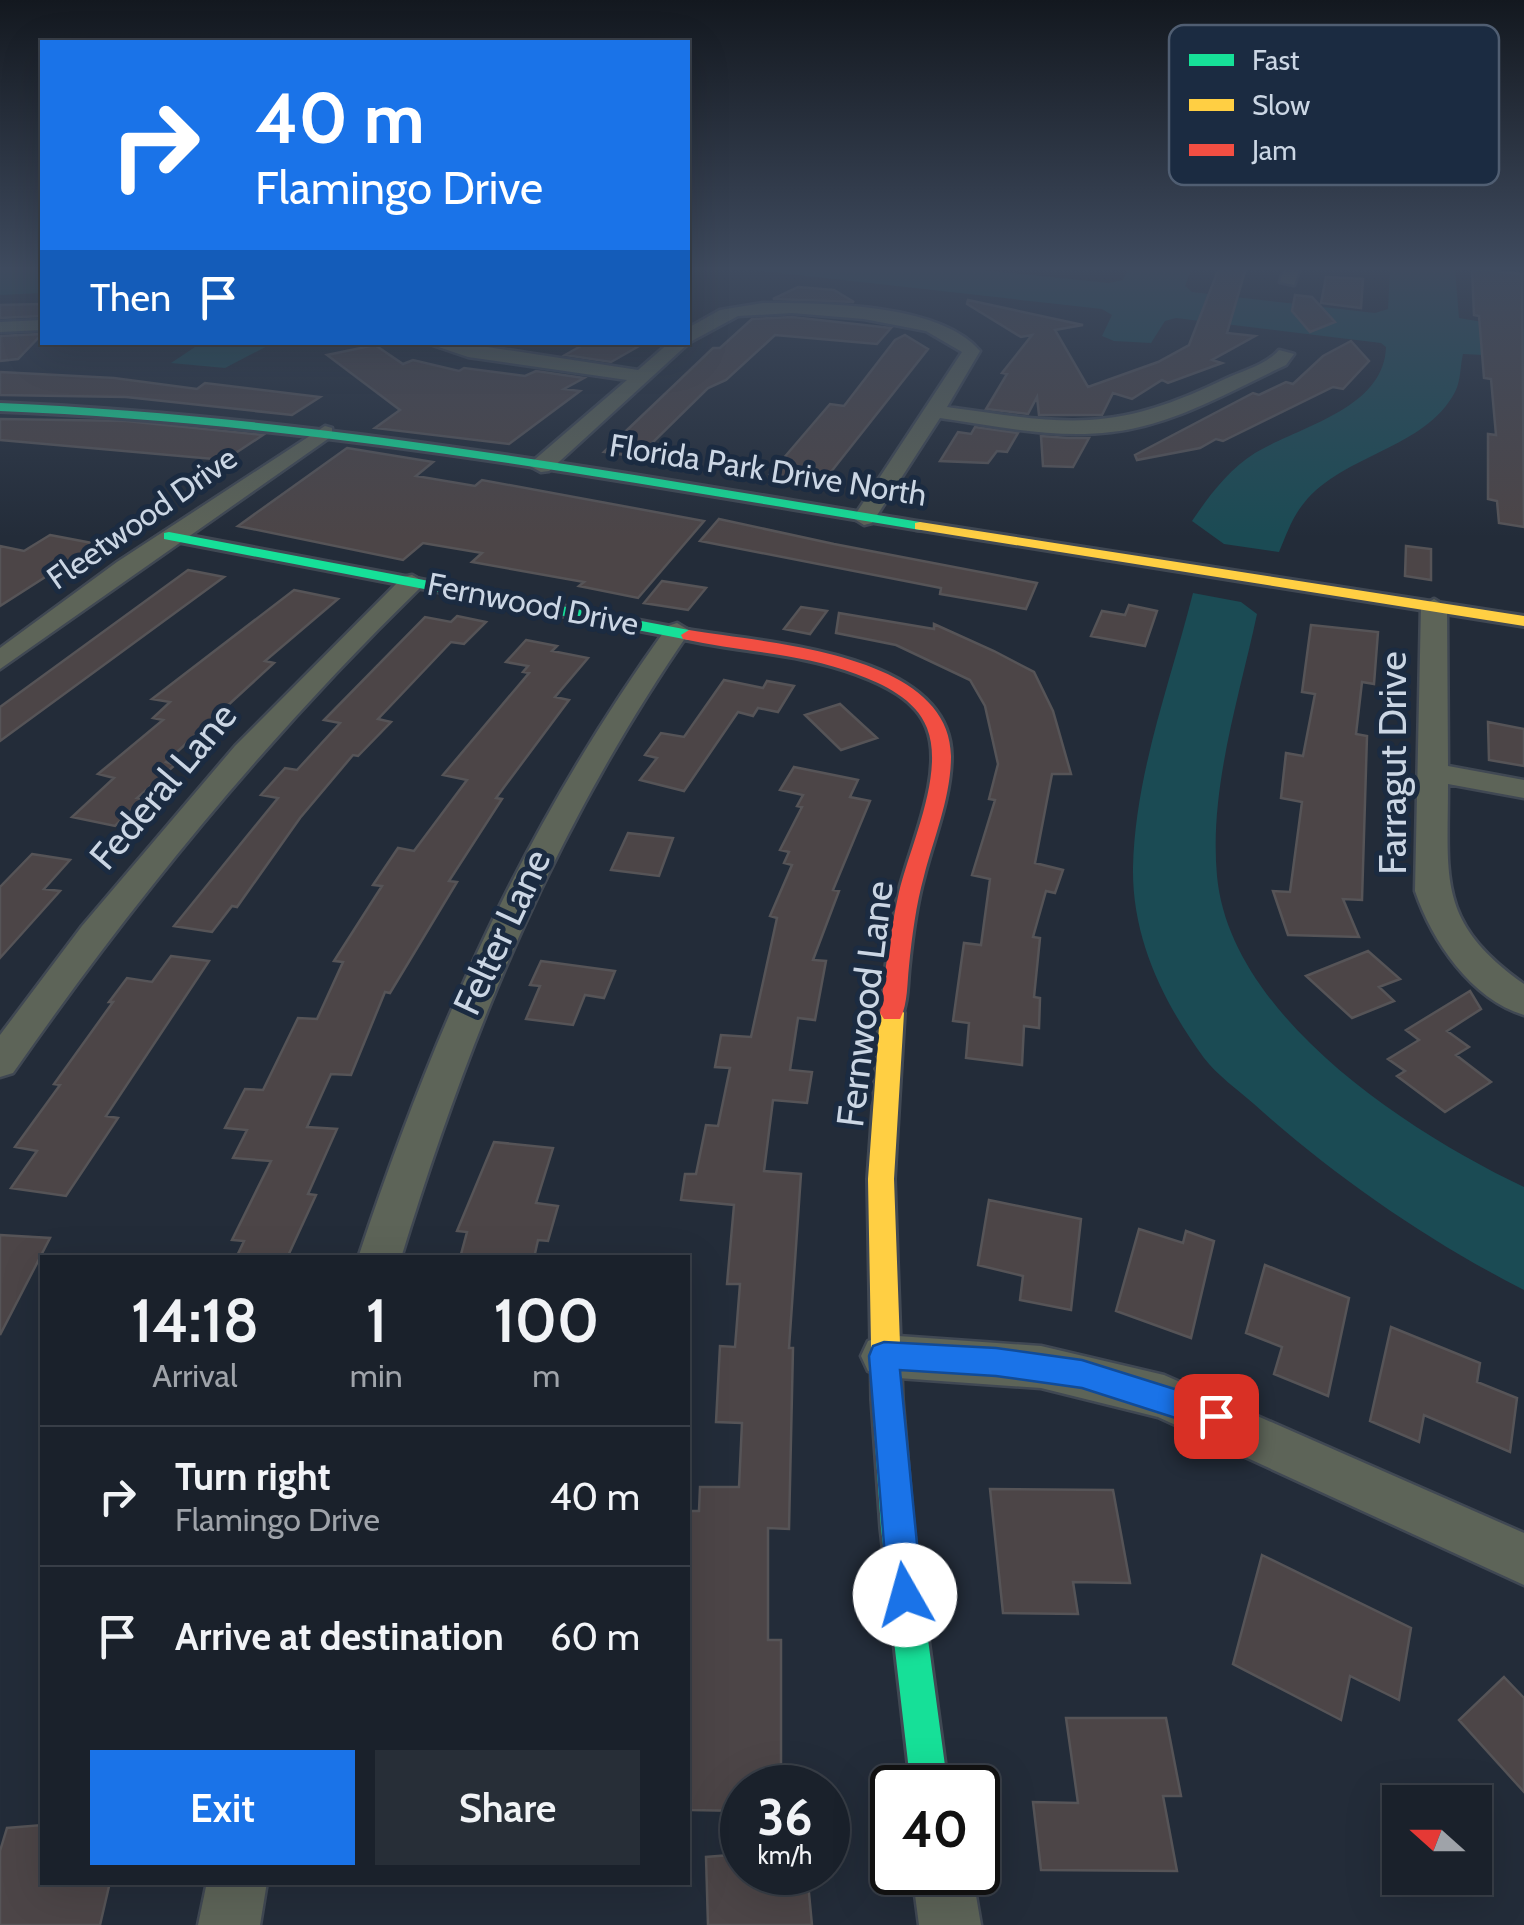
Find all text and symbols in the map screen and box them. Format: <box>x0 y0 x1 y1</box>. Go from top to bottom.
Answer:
legend <box>1169 25 1499 185</box>
text: Fast <box>1252 43 1300 77</box>
text: 40 m <box>255 75 424 161</box>
icon: right <box>90 80 220 210</box>
text: Slow <box>1252 88 1310 122</box>
text: Jam <box>1251 133 1297 167</box>
text: Flamingo Drive <box>255 161 543 215</box>
icon: arrive <box>191 270 246 325</box>
text: Then <box>90 274 171 321</box>
street label: Florida Park Drive North <box>607 425 930 514</box>
street label: Fleetwood Drive <box>39 438 244 597</box>
street label: Fernwood Drive <box>424 564 642 643</box>
street label: Farragut Drive <box>1369 651 1416 875</box>
street label: Federal Lane <box>79 693 246 879</box>
street label: Felter Lane <box>443 842 560 1022</box>
street label: Fernwood Lane <box>826 878 903 1130</box>
text: 14:18 <box>131 1284 259 1357</box>
text: 1 <box>366 1284 387 1357</box>
text: 100 <box>494 1284 599 1357</box>
text: Arrival <box>152 1356 238 1395</box>
text: min <box>350 1356 403 1395</box>
text: m <box>532 1356 560 1395</box>
pin <box>1174 1374 1259 1459</box>
icon: arrive <box>1189 1389 1244 1444</box>
text: Turn right <box>175 1453 331 1500</box>
icon: right <box>90 1469 145 1524</box>
text: 40 m <box>550 1473 640 1520</box>
text: Flamingo Drive <box>175 1500 380 1539</box>
position arrow <box>853 1543 957 1647</box>
icon: arrive <box>90 1609 145 1664</box>
text: Arrive at destination <box>175 1613 504 1660</box>
text: 60 m <box>550 1613 640 1660</box>
button: Exit <box>90 1750 355 1865</box>
button: Share <box>375 1750 640 1865</box>
speed limit sign: 40 <box>870 1765 1000 1895</box>
north arrow <box>1382 1785 1492 1895</box>
map controls <box>1382 1785 1492 1895</box>
text: 36 <box>757 1787 813 1848</box>
text: km/h <box>758 1840 812 1870</box>

